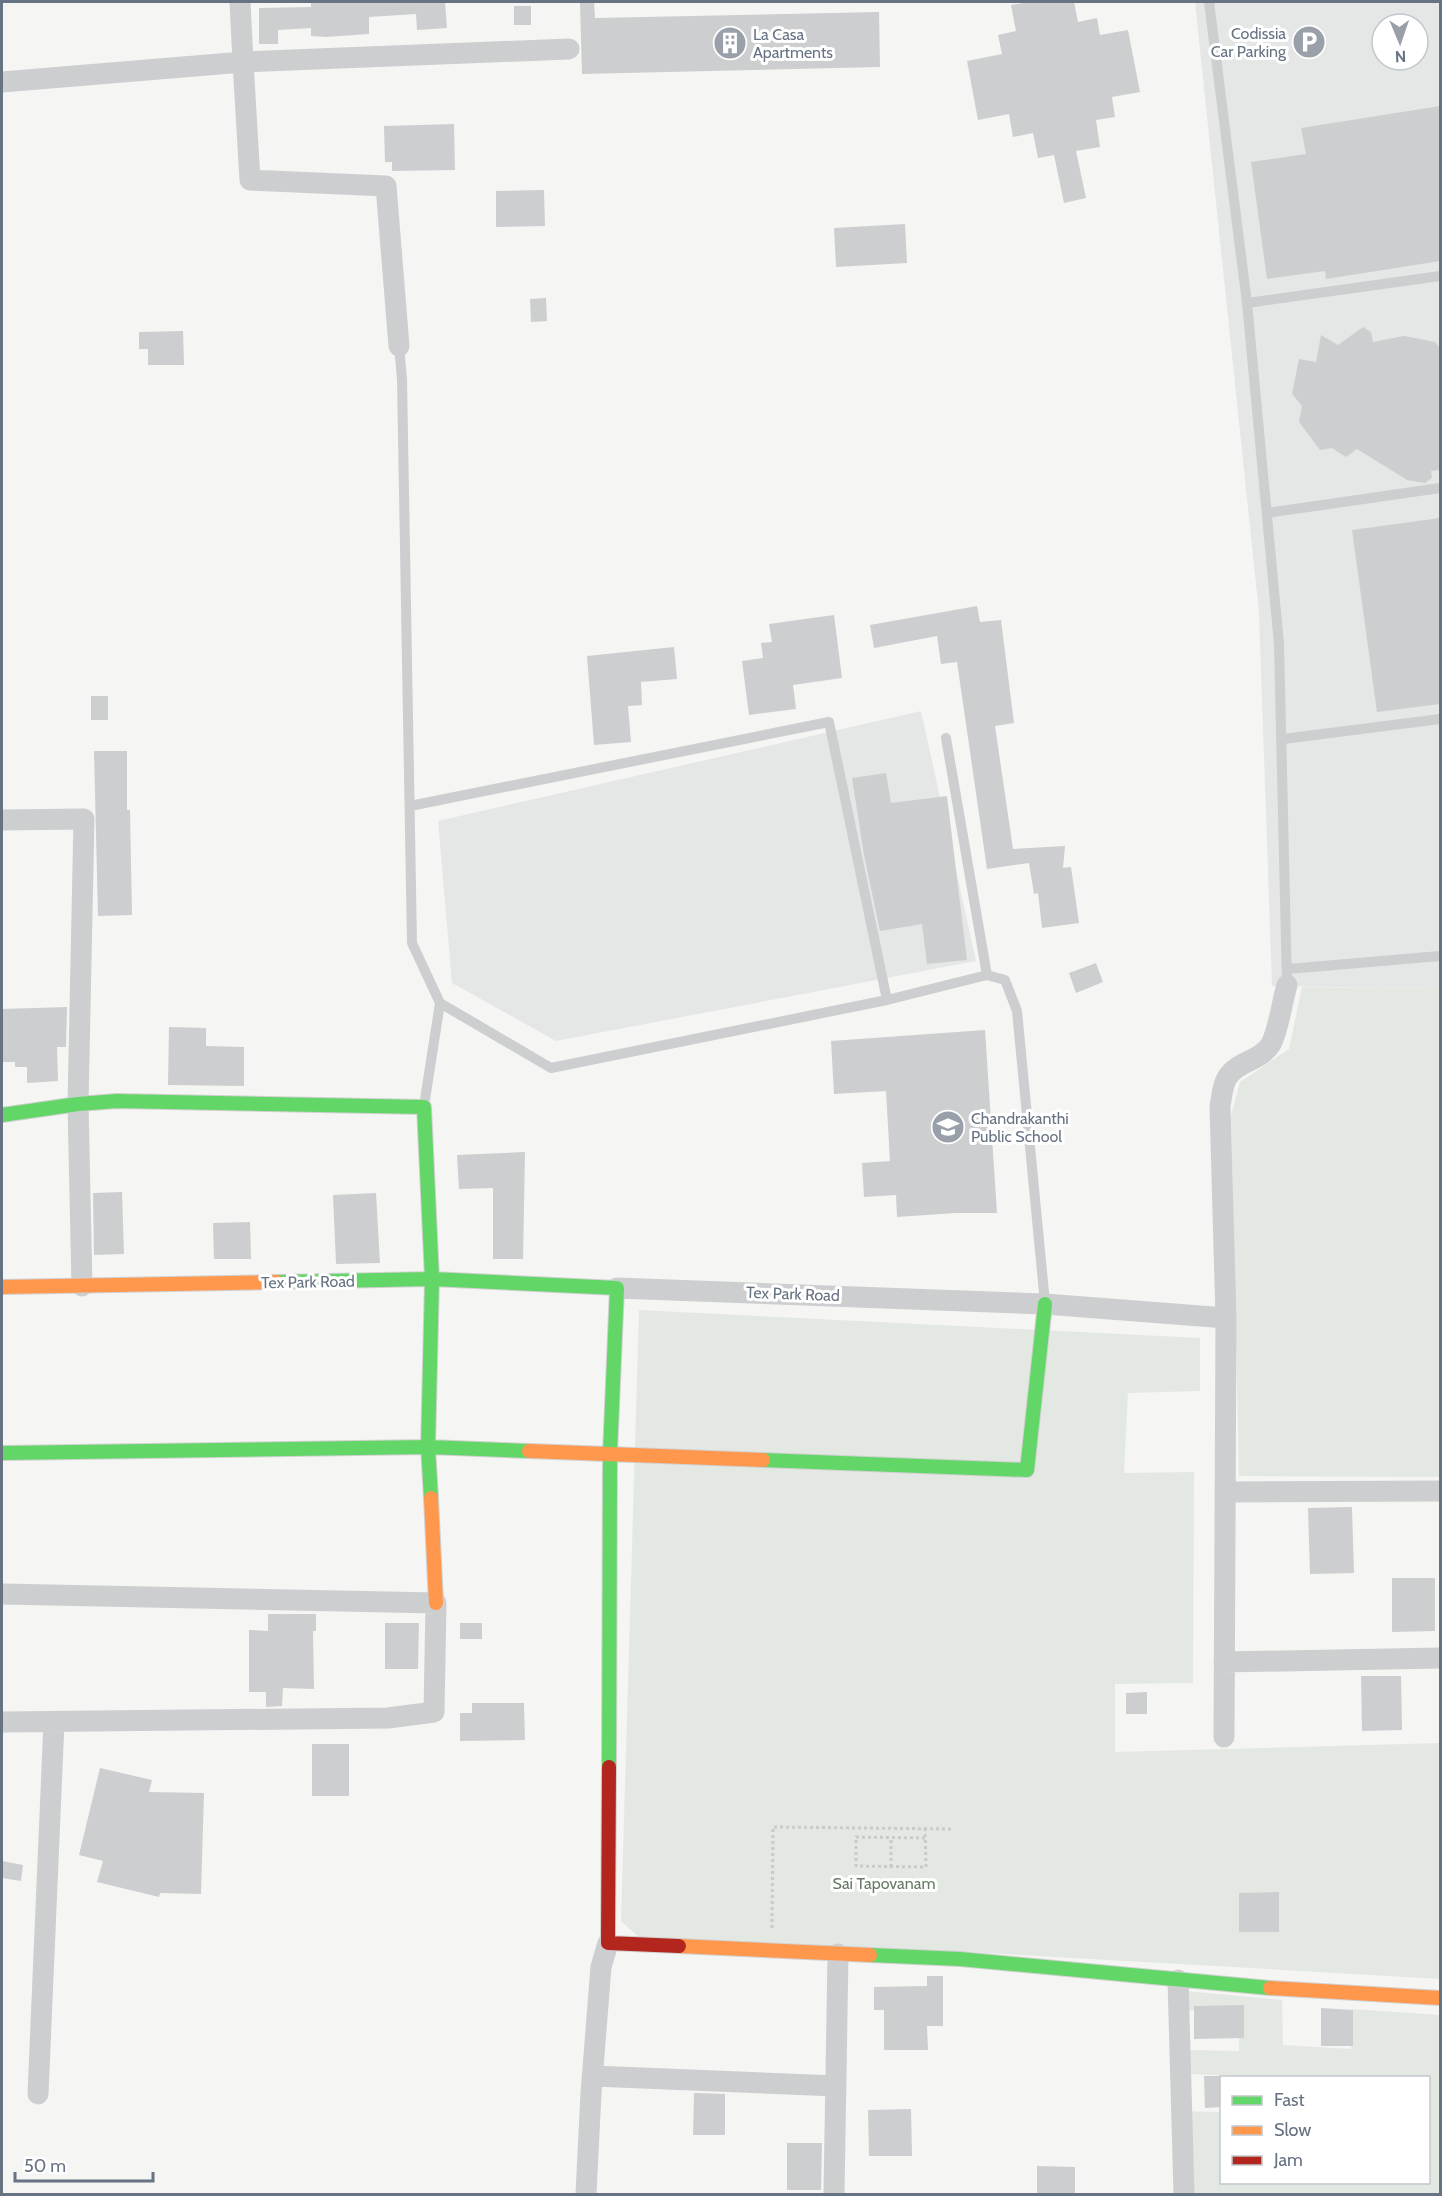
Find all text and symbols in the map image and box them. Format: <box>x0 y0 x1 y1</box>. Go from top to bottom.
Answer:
north arrow <box>1370 12 1430 72</box>
place label: Codissia Car Parking <box>1211 24 1287 61</box>
parking icon: Codissia Car Parking <box>1291 24 1327 60</box>
building icon: La Casa Apartments <box>712 25 748 61</box>
place label: La Casa Apartments <box>753 25 833 62</box>
text: N <box>1395 47 1406 66</box>
school or university icon: Chandrakanthi Public School <box>930 1109 966 1145</box>
place label: Chandrakanthi Public School <box>971 1109 1069 1146</box>
street label: Tex Park Road <box>261 1272 355 1292</box>
street label: Tex Park Road <box>746 1283 840 1305</box>
park label: Sai Tapovanam <box>833 1874 935 1893</box>
legend <box>1220 2076 1430 2184</box>
text: Fast <box>1274 2089 1305 2111</box>
text: Slow <box>1274 2119 1311 2141</box>
scale bar <box>15 2145 153 2183</box>
text: Jam <box>1273 2149 1303 2171</box>
text: 50 m <box>24 2155 66 2177</box>

